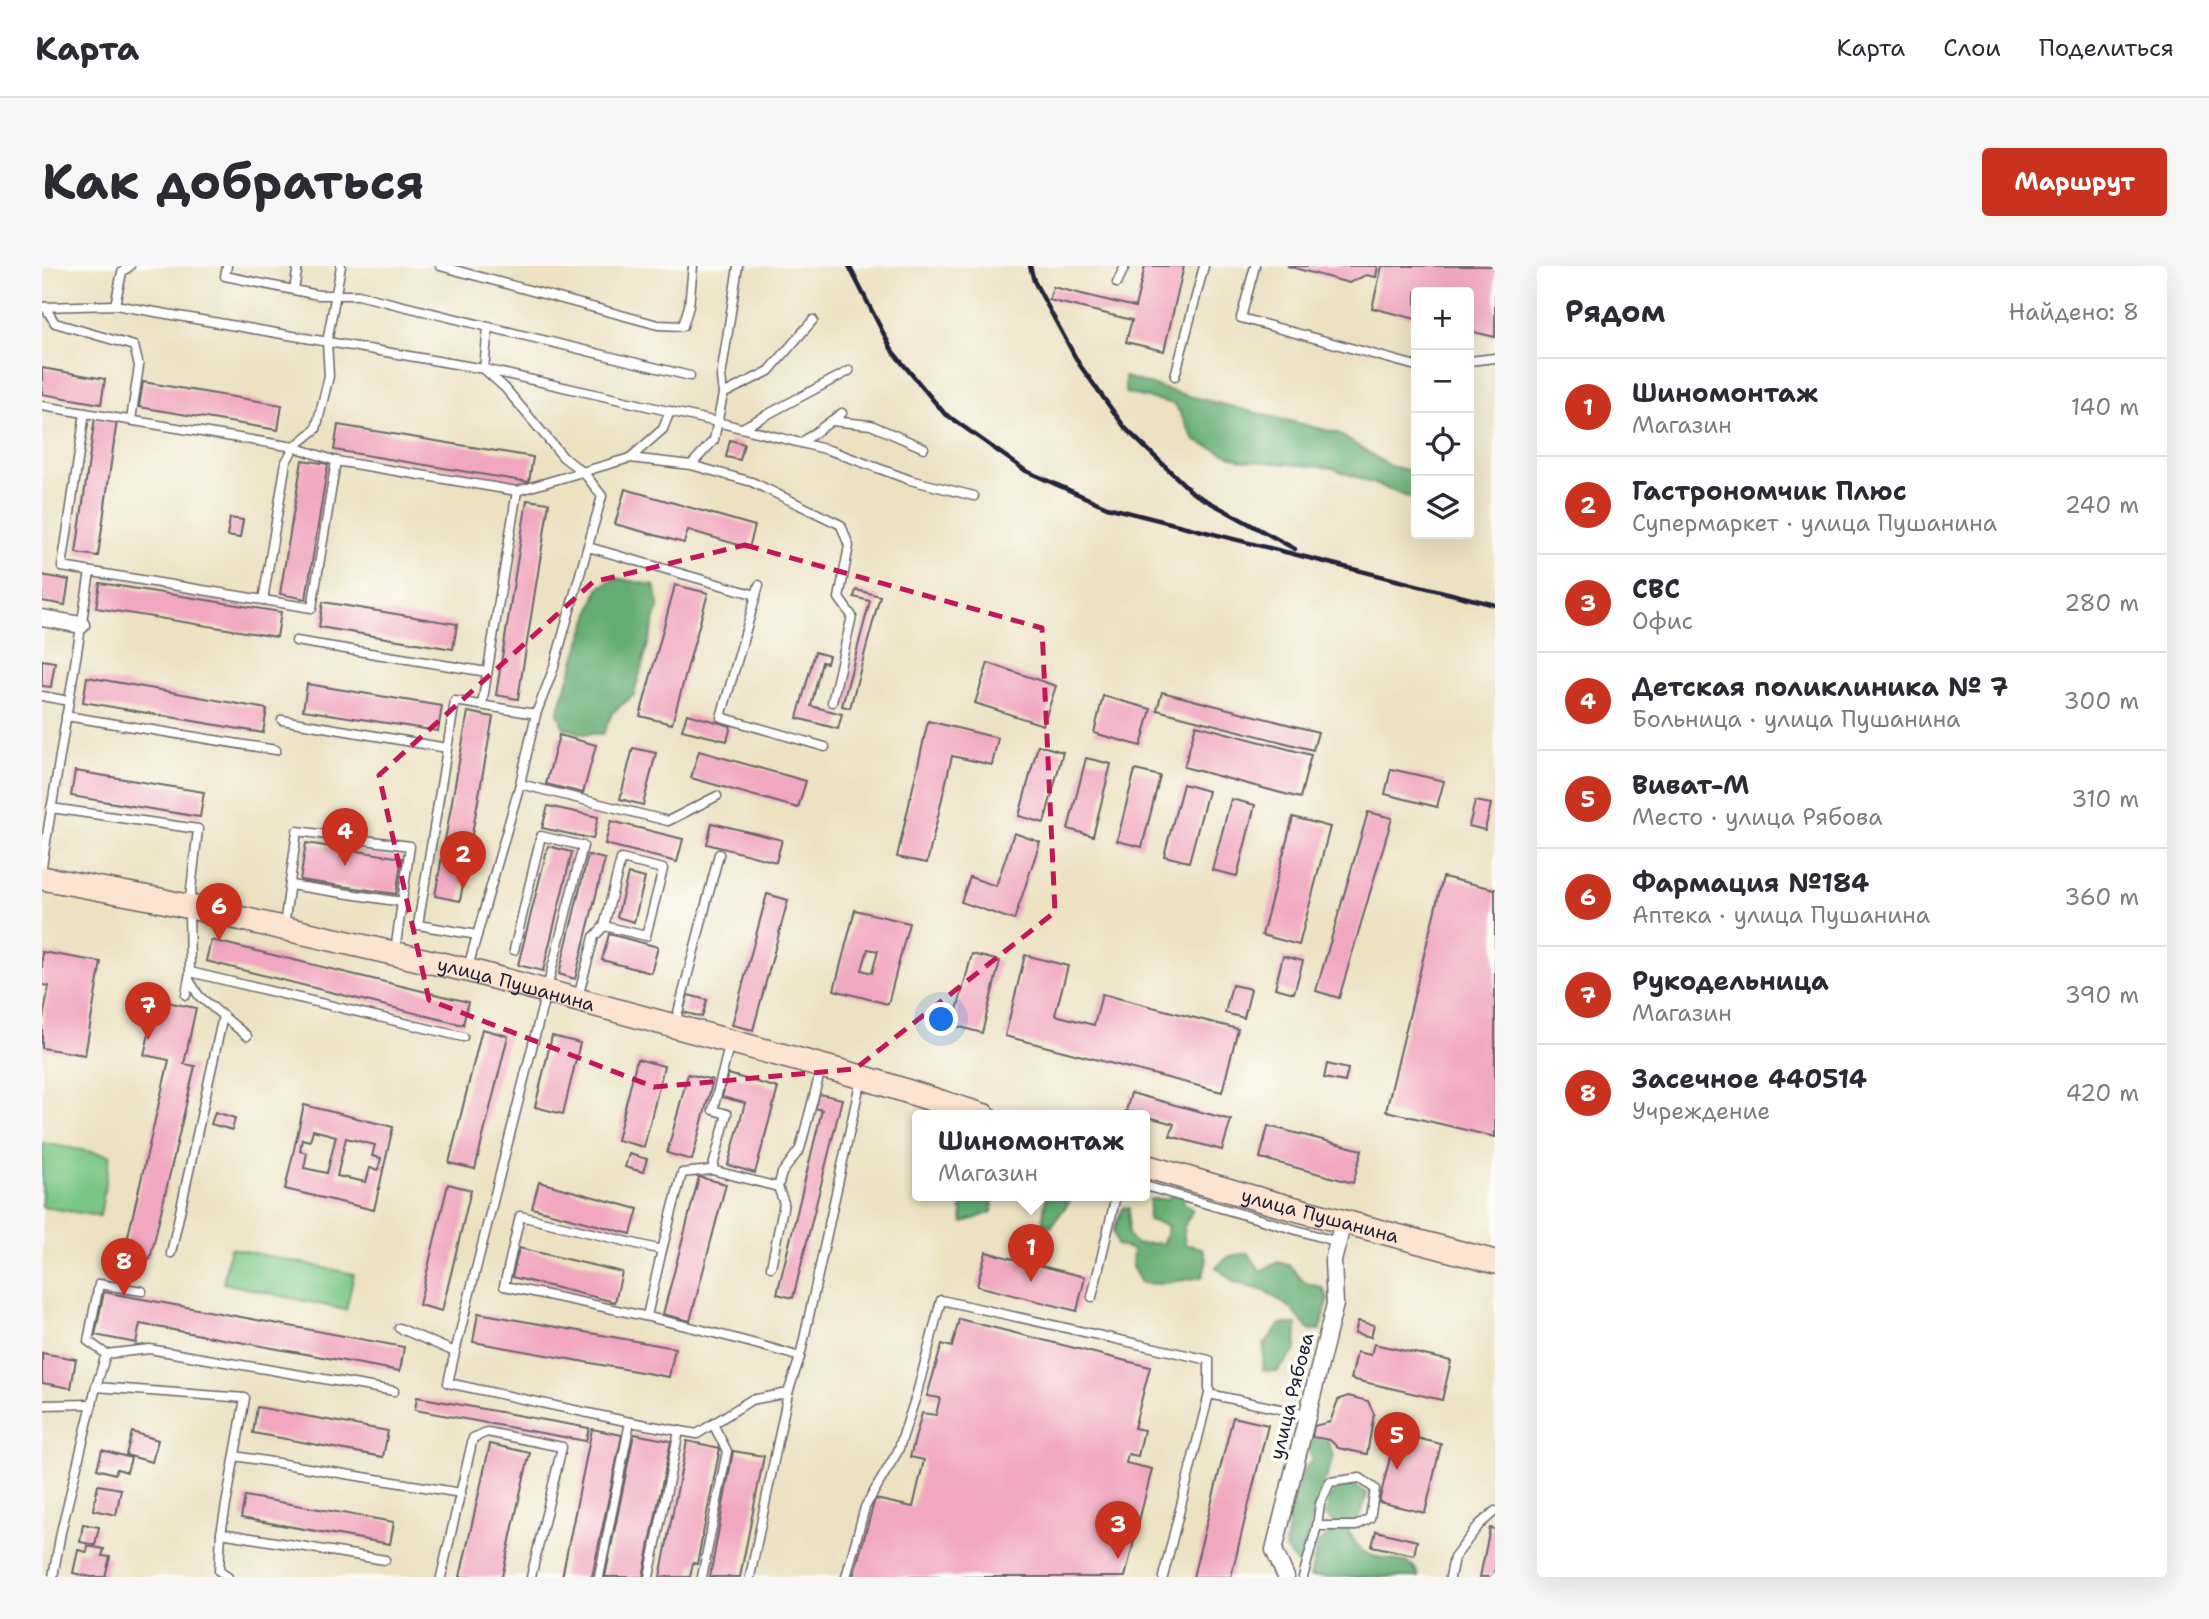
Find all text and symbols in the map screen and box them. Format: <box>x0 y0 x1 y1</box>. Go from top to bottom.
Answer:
text: Карта <box>35 26 139 71</box>
text: Карта <box>1837 32 1905 64</box>
text: Слои <box>1943 32 2001 64</box>
text: Поделиться <box>2039 32 2174 64</box>
button: Маршрут <box>1982 148 2167 216</box>
text: Как добраться <box>42 149 424 215</box>
map controls <box>1411 287 1474 539</box>
button: + <box>1411 287 1474 350</box>
text: Рядом <box>1565 291 1665 332</box>
text: Найдено: 8 <box>2009 297 2139 327</box>
button: − <box>1411 350 1474 413</box>
text: Шиномонтаж <box>1632 375 1818 410</box>
text: 1 <box>1583 392 1593 422</box>
text: 140 m <box>2071 392 2139 422</box>
text: Магазин <box>1632 410 1732 440</box>
button: locate <box>1411 413 1474 476</box>
text: Гастрономчик Плюс <box>1632 473 1907 508</box>
button: layers <box>1411 476 1474 539</box>
text: 2 <box>1580 490 1596 520</box>
text: 240 m <box>2065 490 2139 520</box>
text: Супермаркет · улица Пушанина <box>1632 508 1997 538</box>
text: СВС <box>1632 571 1680 606</box>
text: 3 <box>1580 588 1596 618</box>
text: 280 m <box>2064 588 2139 618</box>
text: Офис <box>1632 606 1693 636</box>
text: Детская поликлиника № 7 <box>1632 669 2008 704</box>
text: 4 <box>1580 686 1596 716</box>
text: 300 m <box>2064 686 2139 716</box>
text: Больница · улица Пушанина <box>1632 704 1960 734</box>
text: Виват-М <box>1632 767 1750 802</box>
text: 5 <box>1581 784 1595 814</box>
text: 310 m <box>2071 784 2139 814</box>
text: Место · улица Рябова <box>1632 802 1883 832</box>
pin: 4 <box>322 808 368 866</box>
pin: 2 <box>440 831 486 889</box>
text: Фармация №184 <box>1632 865 1869 900</box>
text: 6 <box>1580 882 1596 912</box>
text: 360 m <box>2064 882 2139 912</box>
pin: 6 <box>196 883 242 941</box>
text: Аптека · улица Пушанина <box>1632 900 1930 930</box>
street label: улица Пушанина <box>435 952 598 1017</box>
text: Рукодельница <box>1632 963 1829 998</box>
text: 7 <box>1580 980 1596 1010</box>
text: 390 m <box>2065 980 2139 1010</box>
pin: 7 <box>125 982 171 1040</box>
text: Магазин <box>1632 998 1732 1028</box>
your location <box>924 1002 958 1036</box>
text: Засечное 440514 <box>1632 1061 1867 1096</box>
text: 8 <box>1580 1078 1596 1108</box>
text: 420 m <box>2065 1078 2139 1108</box>
text: Учреждение <box>1632 1096 1770 1126</box>
popup <box>912 1110 1150 1201</box>
text: Шиномонтаж <box>938 1123 1124 1158</box>
text: Магазин <box>938 1158 1038 1188</box>
street label: улица Пушанина <box>1238 1183 1402 1249</box>
pin: 1 <box>1008 1224 1054 1282</box>
pin: 8 <box>101 1238 147 1296</box>
street label: улица Рябова <box>1264 1330 1319 1462</box>
pin: 5 <box>1374 1412 1420 1470</box>
pin: 3 <box>1095 1501 1141 1559</box>

